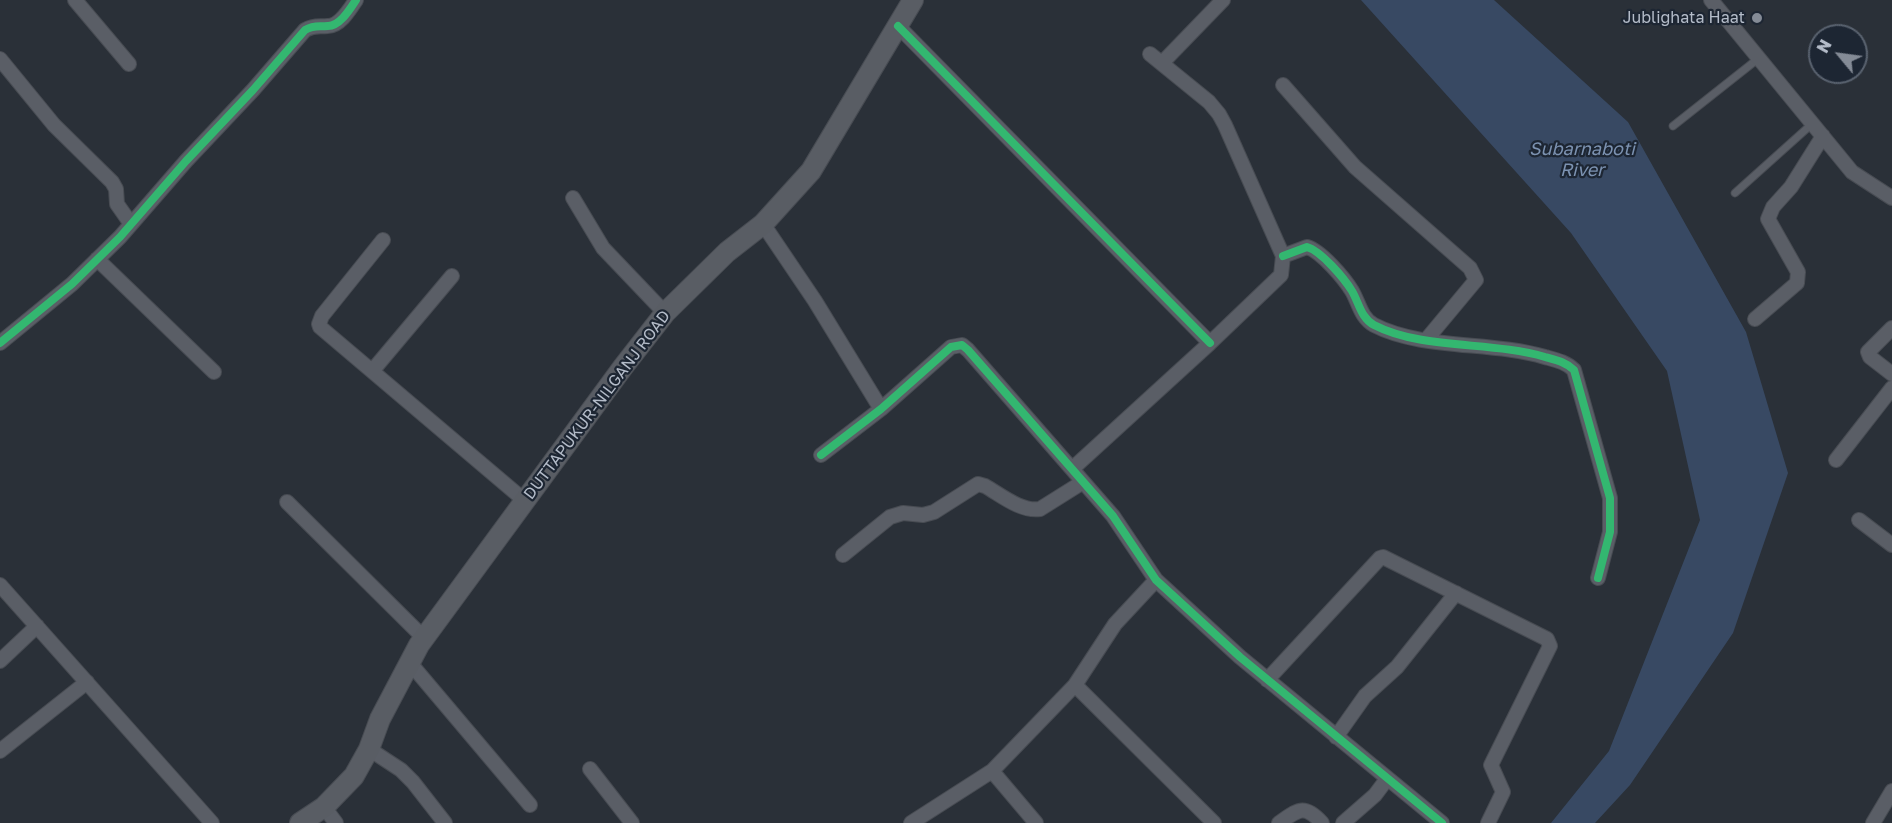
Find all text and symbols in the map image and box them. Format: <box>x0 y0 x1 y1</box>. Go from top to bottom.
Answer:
place label: Jublighata Haat <box>1623 8 1745 28</box>
marker: Jublighata Haat <box>1750 11 1764 25</box>
north arrow <box>1808 24 1868 84</box>
text: N <box>1812 36 1836 56</box>
water label: Subarnaboti River <box>1529 138 1635 180</box>
street label: DUTTAPUKUR-NILGANJ ROAD <box>520 307 674 503</box>

